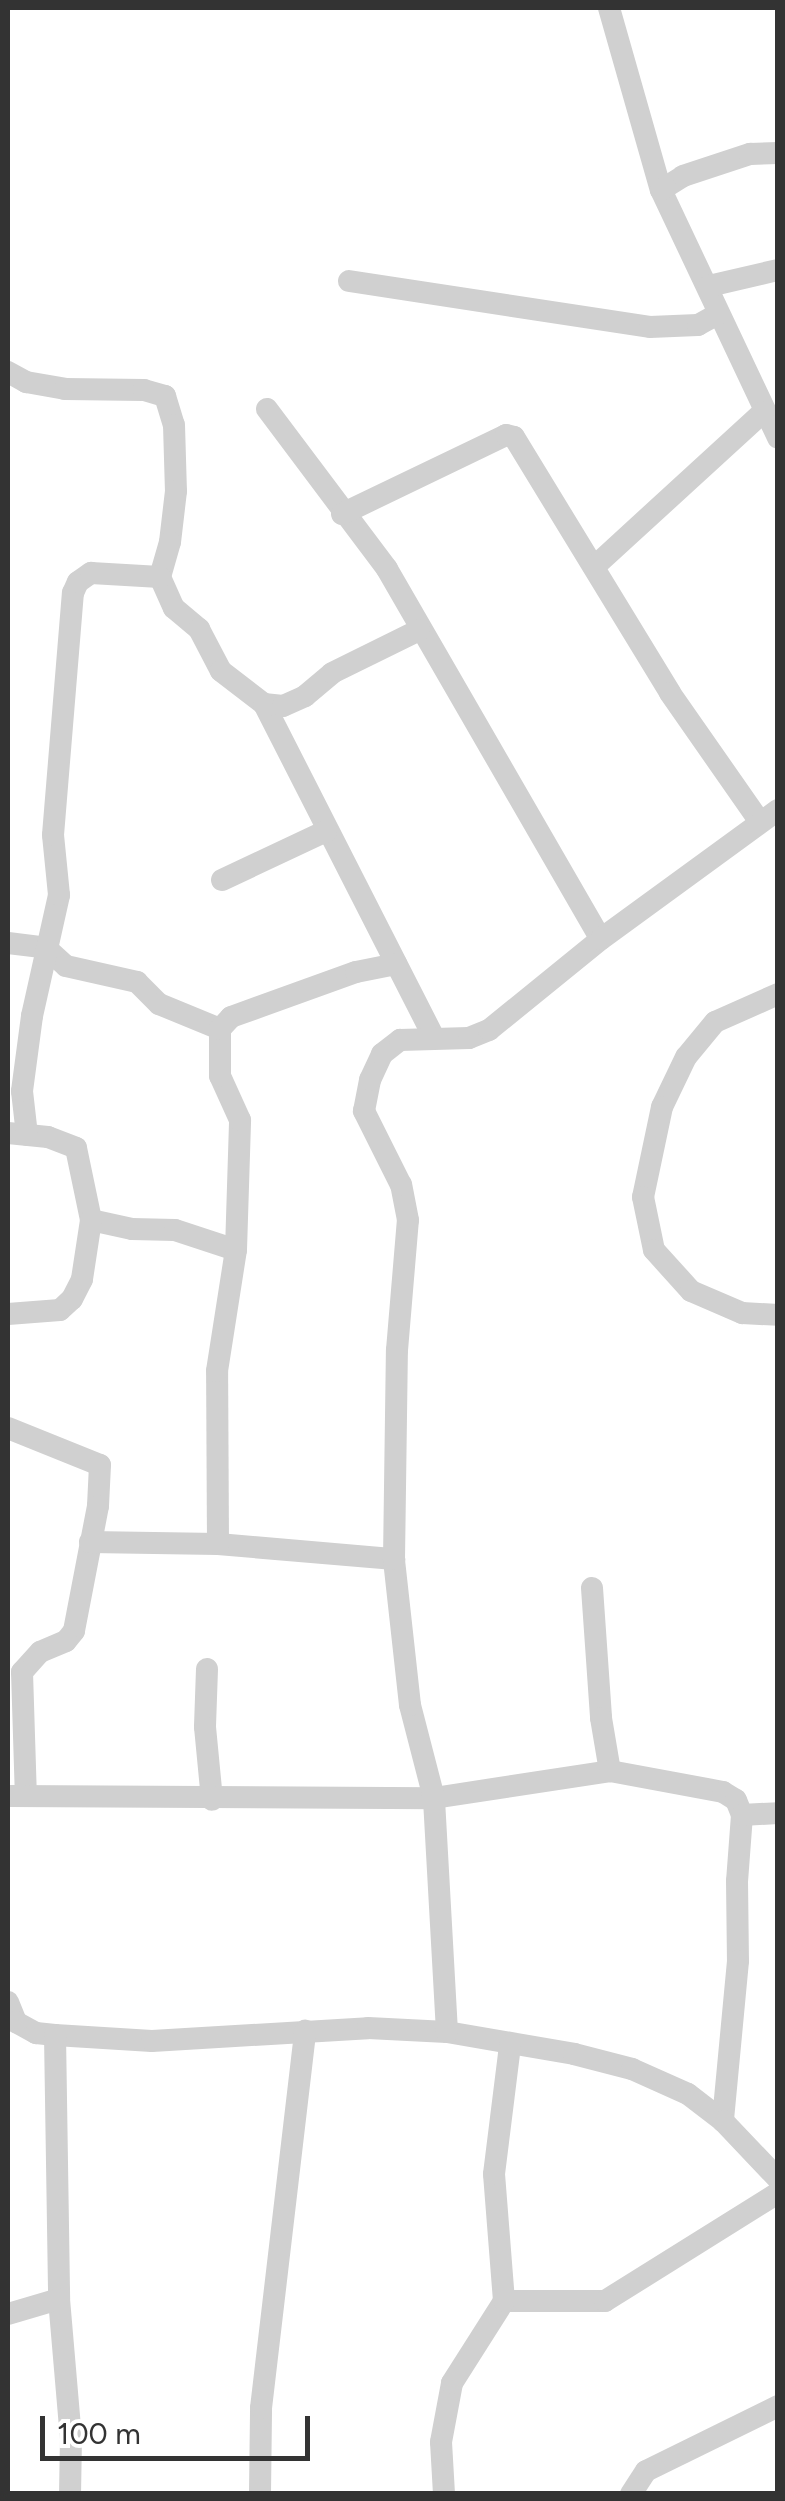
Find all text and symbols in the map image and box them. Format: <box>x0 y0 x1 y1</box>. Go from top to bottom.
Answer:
scale bar <box>45 2396 315 2458</box>
text: 100 m <box>57 2415 141 2452</box>

